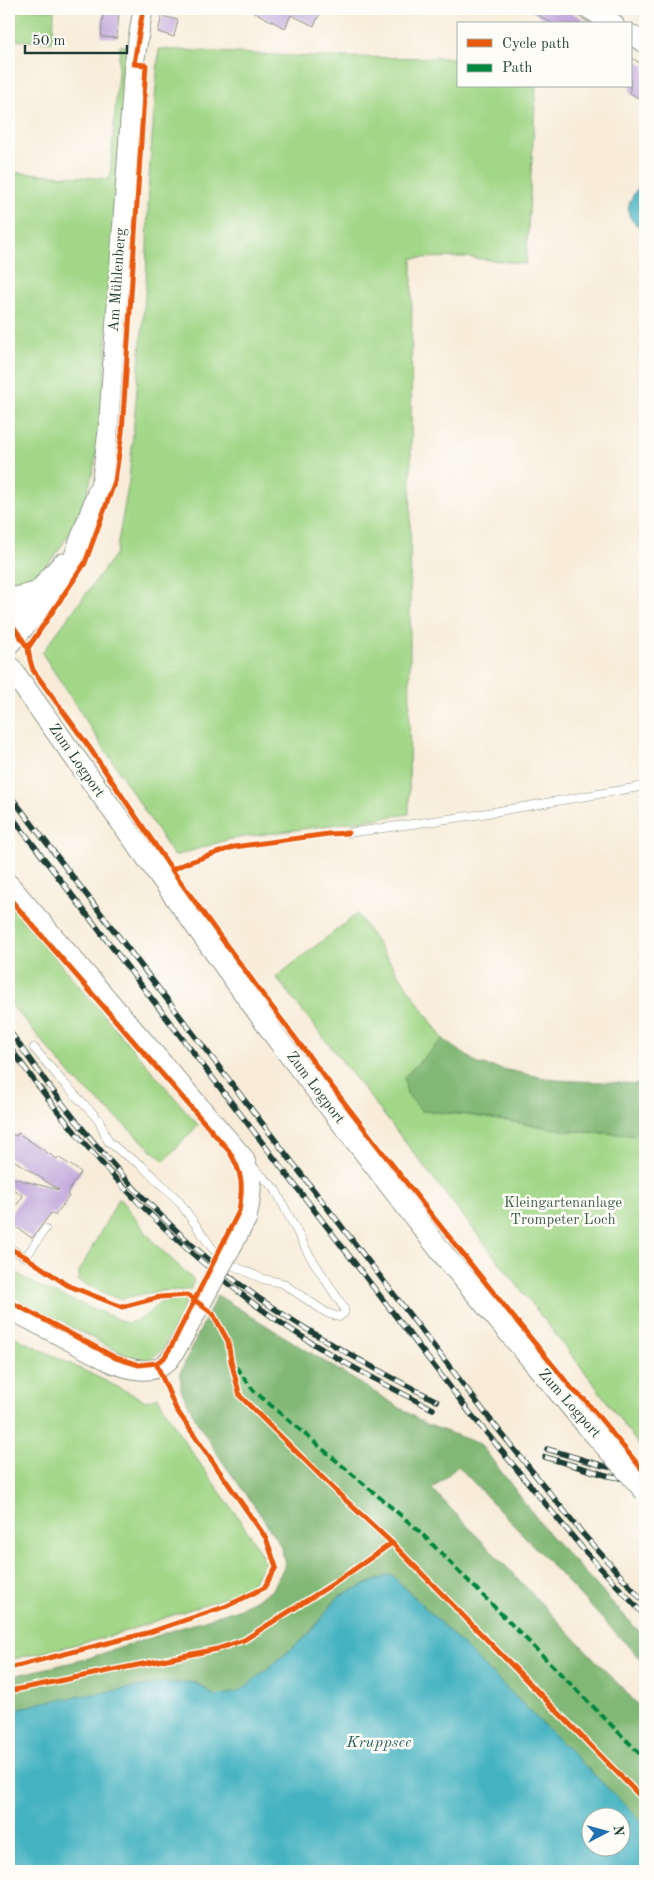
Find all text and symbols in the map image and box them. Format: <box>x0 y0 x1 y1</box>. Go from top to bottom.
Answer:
scale bar <box>25 22 128 54</box>
legend <box>457 22 632 88</box>
text: 50 m <box>32 34 66 49</box>
text: Cycle path <box>502 37 570 52</box>
text: Path <box>502 61 532 76</box>
street label: Am Mühlenberg <box>107 228 129 332</box>
street label: Zum Logport <box>45 721 107 801</box>
street label: Zum Logport <box>283 1049 347 1127</box>
park label: Kleingartenanlage Trompeter Loch <box>504 1196 622 1228</box>
street label: Zum Logport <box>535 1367 603 1441</box>
water label: Kruppsee <box>345 1735 412 1751</box>
north arrow <box>582 1808 632 1858</box>
text: N <box>610 1825 625 1837</box>

